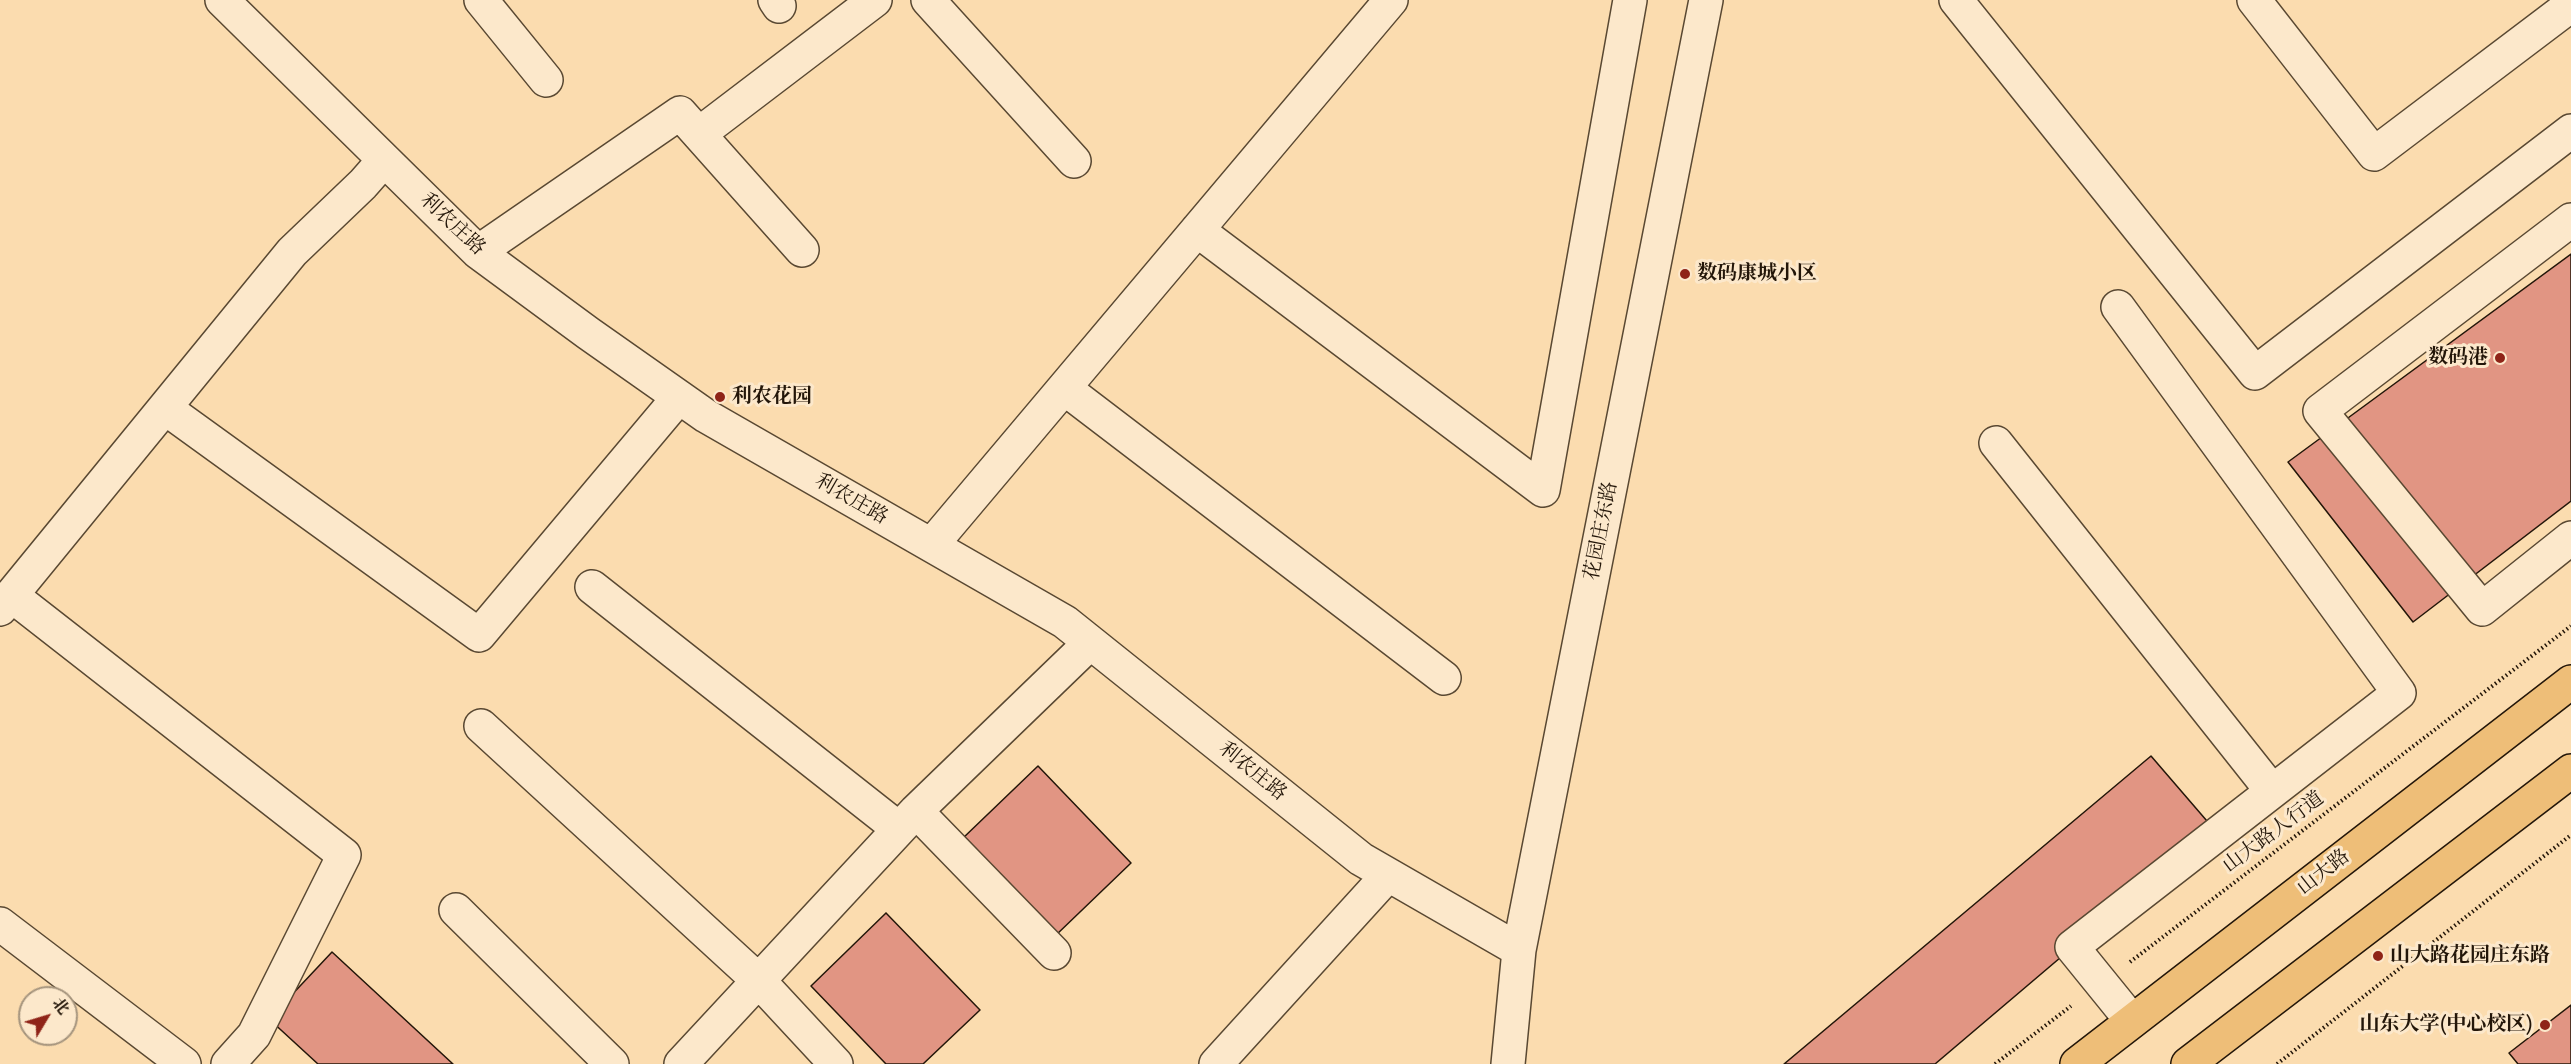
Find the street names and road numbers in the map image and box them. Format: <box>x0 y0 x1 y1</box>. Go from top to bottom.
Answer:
street label: 利农庄路 <box>415 189 489 261</box>
street label: 利农庄路 <box>810 470 892 530</box>
street label: 花园庄东路 <box>1581 480 1623 582</box>
street label: 利农庄路 <box>1213 738 1291 806</box>
street label: 山大路人行道 <box>2219 787 2329 879</box>
street label: 山大路 <box>2293 845 2355 901</box>

